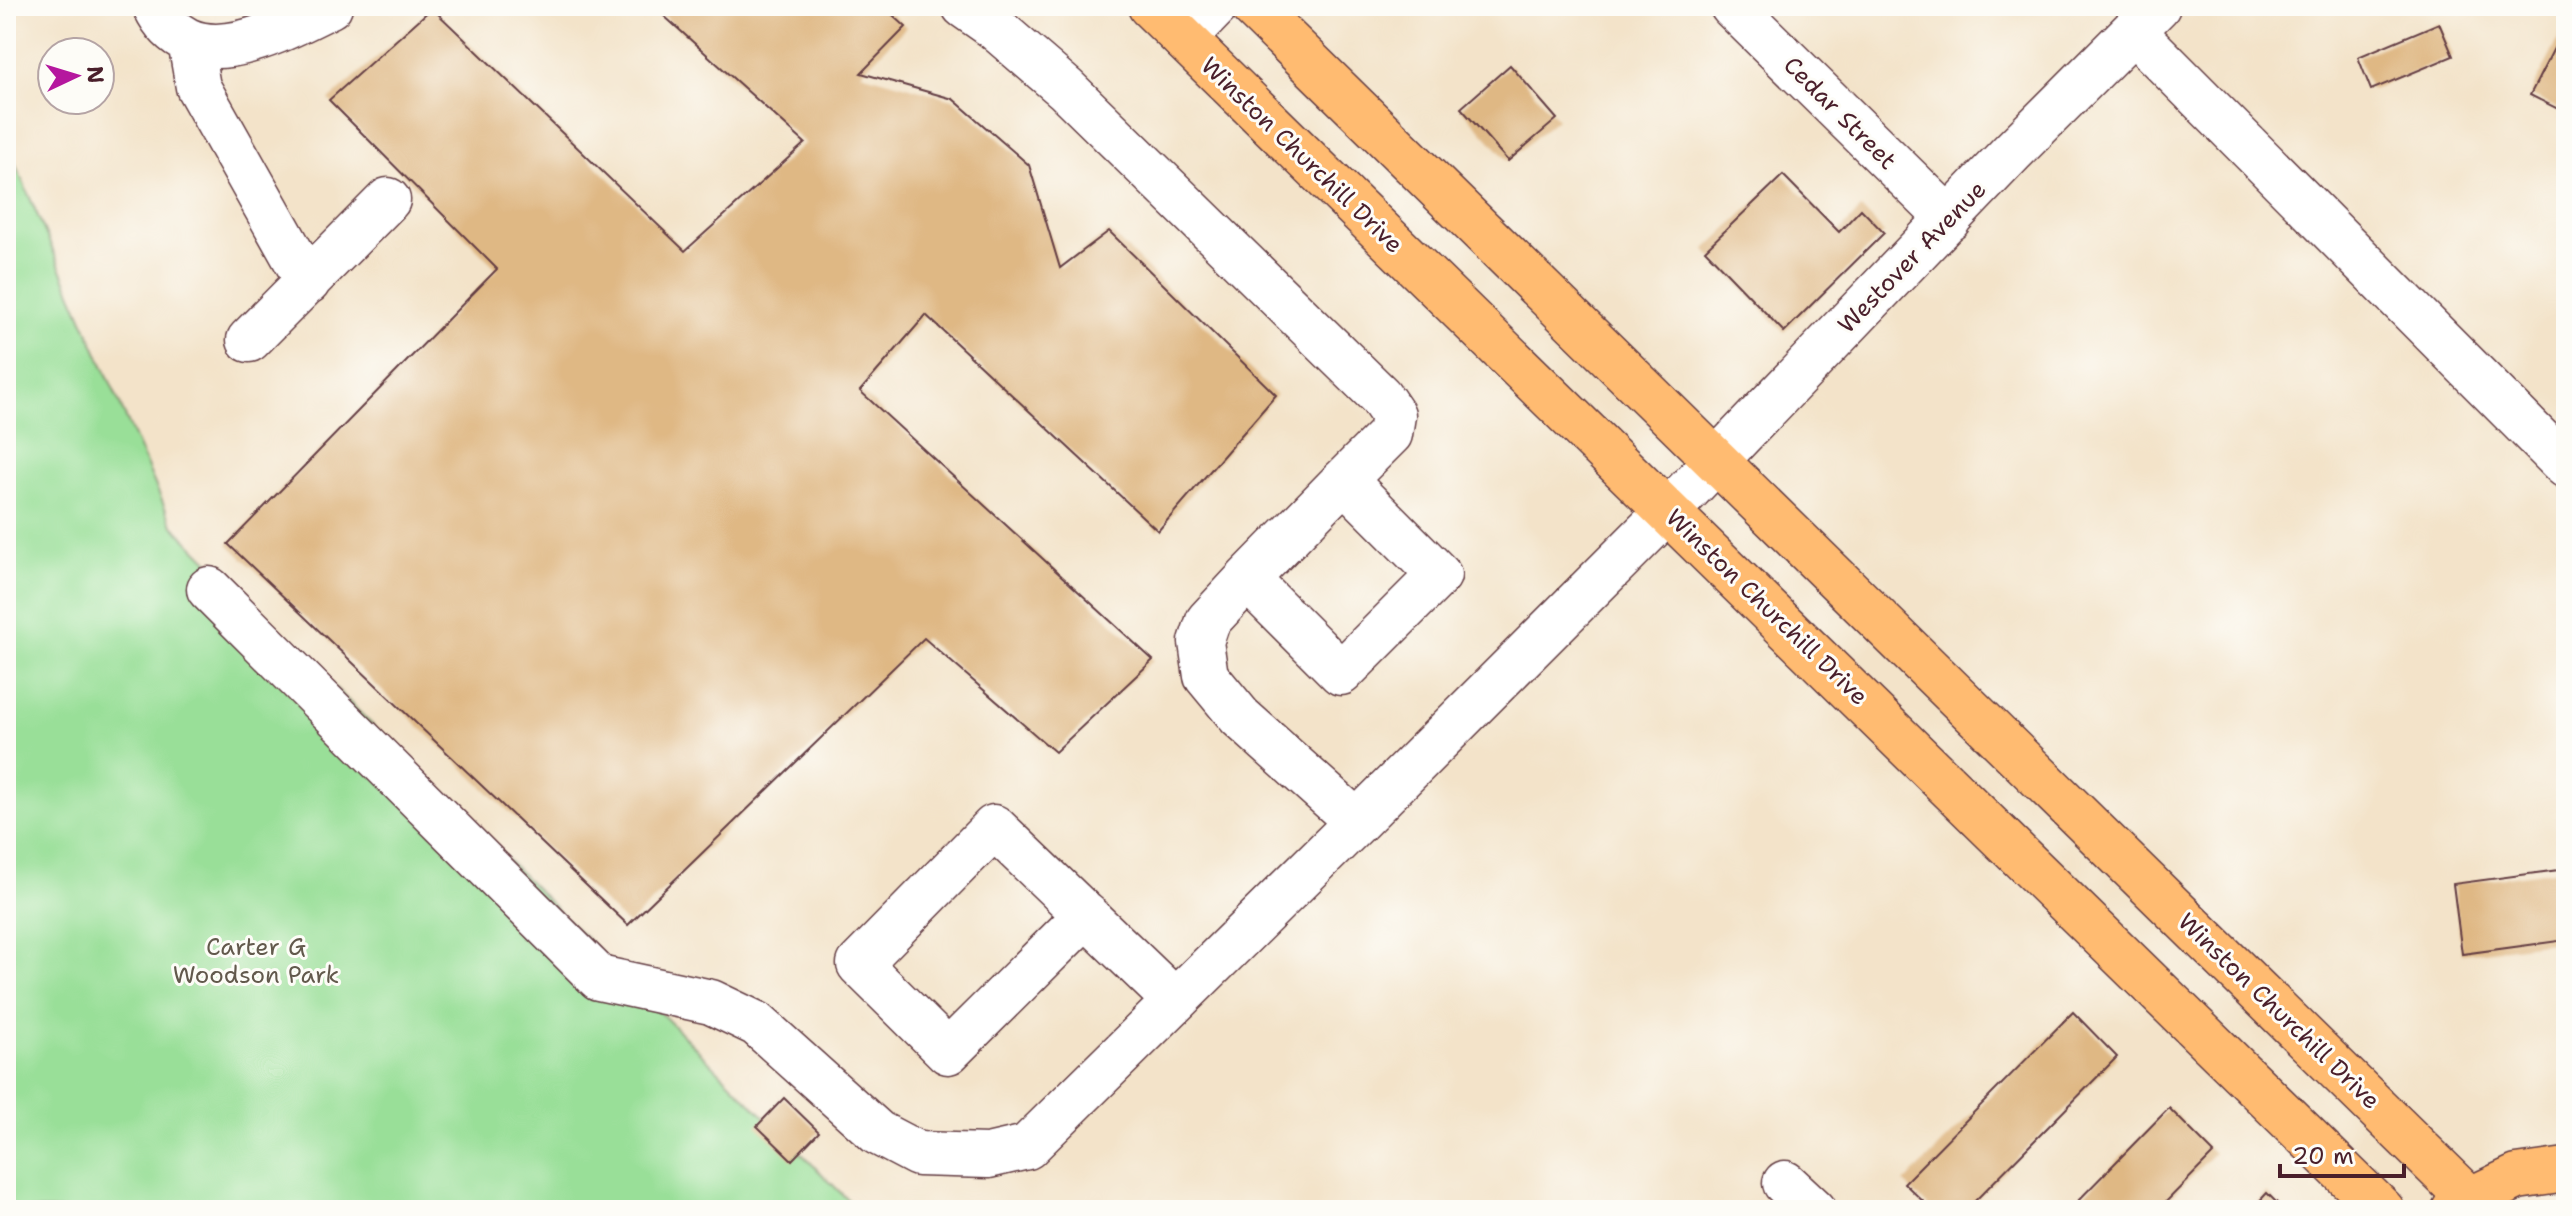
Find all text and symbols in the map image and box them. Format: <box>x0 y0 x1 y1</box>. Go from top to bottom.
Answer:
north arrow <box>36 36 116 116</box>
street label: Winston Churchill Drive <box>1194 50 1410 260</box>
street label: Cedar Street <box>1777 50 1903 176</box>
text: N <box>80 65 111 84</box>
street label: Westover Avenue <box>1831 174 1993 340</box>
street label: Winston Churchill Drive <box>1659 502 1875 712</box>
street label: Winston Churchill Drive <box>2171 906 2387 1116</box>
park label: Carter G Woodson Park <box>173 931 339 991</box>
scale bar <box>2280 1128 2404 1178</box>
text: 20 m <box>2292 1140 2354 1172</box>

